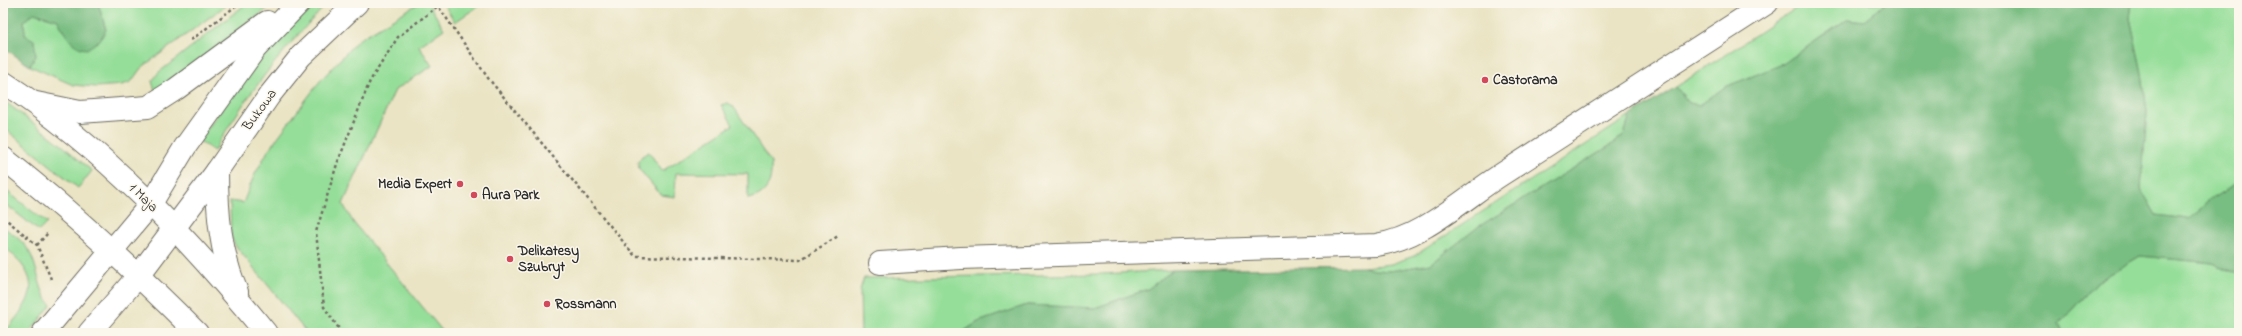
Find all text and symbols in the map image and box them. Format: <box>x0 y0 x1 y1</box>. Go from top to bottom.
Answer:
place label: Castorama <box>1493 70 1558 91</box>
marker: Castorama <box>1480 75 1490 85</box>
street label: Bukowa <box>237 85 282 136</box>
place label: Media Expert <box>378 174 452 195</box>
street label: 1 Maja <box>123 179 163 217</box>
marker: Media Expert <box>455 179 465 189</box>
place label: Aura Park <box>482 185 540 206</box>
marker: Aura Park <box>469 190 479 200</box>
place label: Delikatesy Szubryt <box>517 241 579 280</box>
marker: Delikatesy Szubryt <box>505 254 515 264</box>
place label: Rossmann <box>554 294 617 315</box>
marker: Rossmann <box>542 299 552 309</box>

